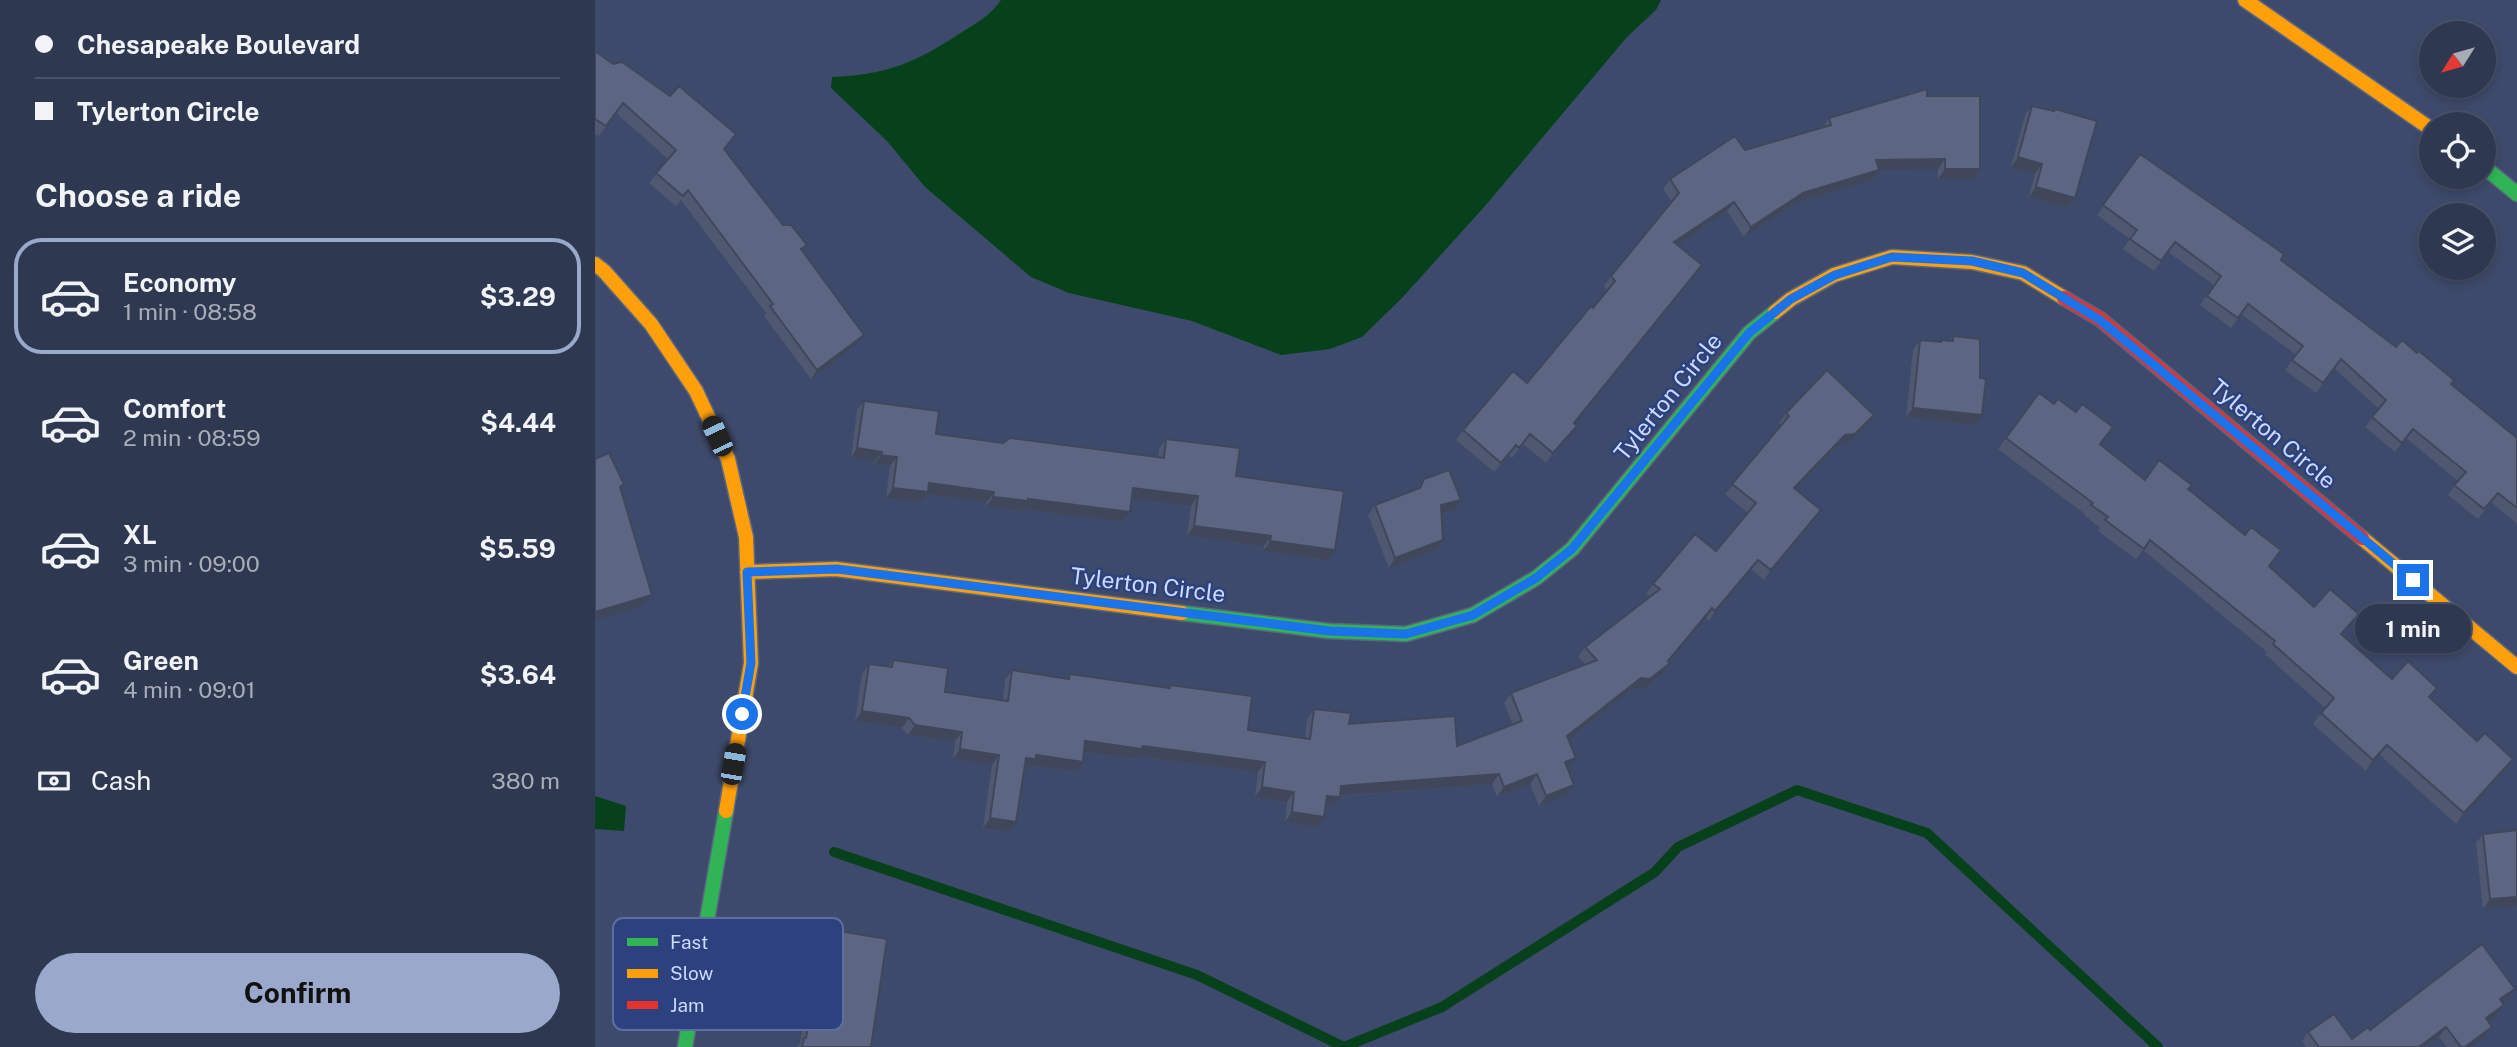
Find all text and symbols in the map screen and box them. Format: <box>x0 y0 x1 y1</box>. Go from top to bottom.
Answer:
north arrow <box>2419 21 2495 98</box>
map controls <box>2419 21 2496 280</box>
text: Chesapeake Boulevard <box>77 29 360 60</box>
text: Tylerton Circle <box>77 96 259 127</box>
button: locate <box>2419 112 2496 189</box>
text: Choose a ride <box>35 177 241 214</box>
button: layers <box>2419 203 2496 280</box>
icon: car <box>39 265 102 328</box>
text: Economy <box>123 267 236 298</box>
text: $3.29 <box>480 281 556 312</box>
text: 1 min · 08:58 <box>123 298 257 325</box>
street label: Tylerton Circle <box>1608 328 1727 466</box>
street label: Tylerton Circle <box>2205 373 2342 494</box>
icon: car <box>39 391 102 454</box>
text: Comfort <box>123 393 226 424</box>
text: $4.44 <box>480 407 556 438</box>
car <box>699 413 736 459</box>
text: 2 min · 08:59 <box>123 424 261 451</box>
icon: car <box>39 517 102 580</box>
text: XL <box>123 519 157 550</box>
text: $5.59 <box>479 533 556 564</box>
text: 3 min · 09:00 <box>123 550 260 577</box>
street label: Tylerton Circle <box>1069 562 1227 607</box>
route end <box>2397 564 2429 596</box>
callout: 1 min <box>2355 604 2471 654</box>
text: 1 min <box>2385 615 2441 642</box>
icon: car <box>39 643 102 706</box>
text: Green <box>123 645 199 676</box>
text: $3.64 <box>480 659 556 690</box>
text: 4 min · 09:01 <box>123 676 255 703</box>
route start <box>726 698 758 730</box>
car <box>720 741 747 787</box>
icon: cash <box>35 762 73 800</box>
text: Cash <box>91 765 151 796</box>
text: 380 m <box>491 767 560 794</box>
legend <box>613 918 843 1030</box>
text: Fast <box>670 931 708 953</box>
button: Confirm <box>35 953 560 1033</box>
text: Slow <box>670 962 714 984</box>
text: Jam <box>670 994 704 1016</box>

